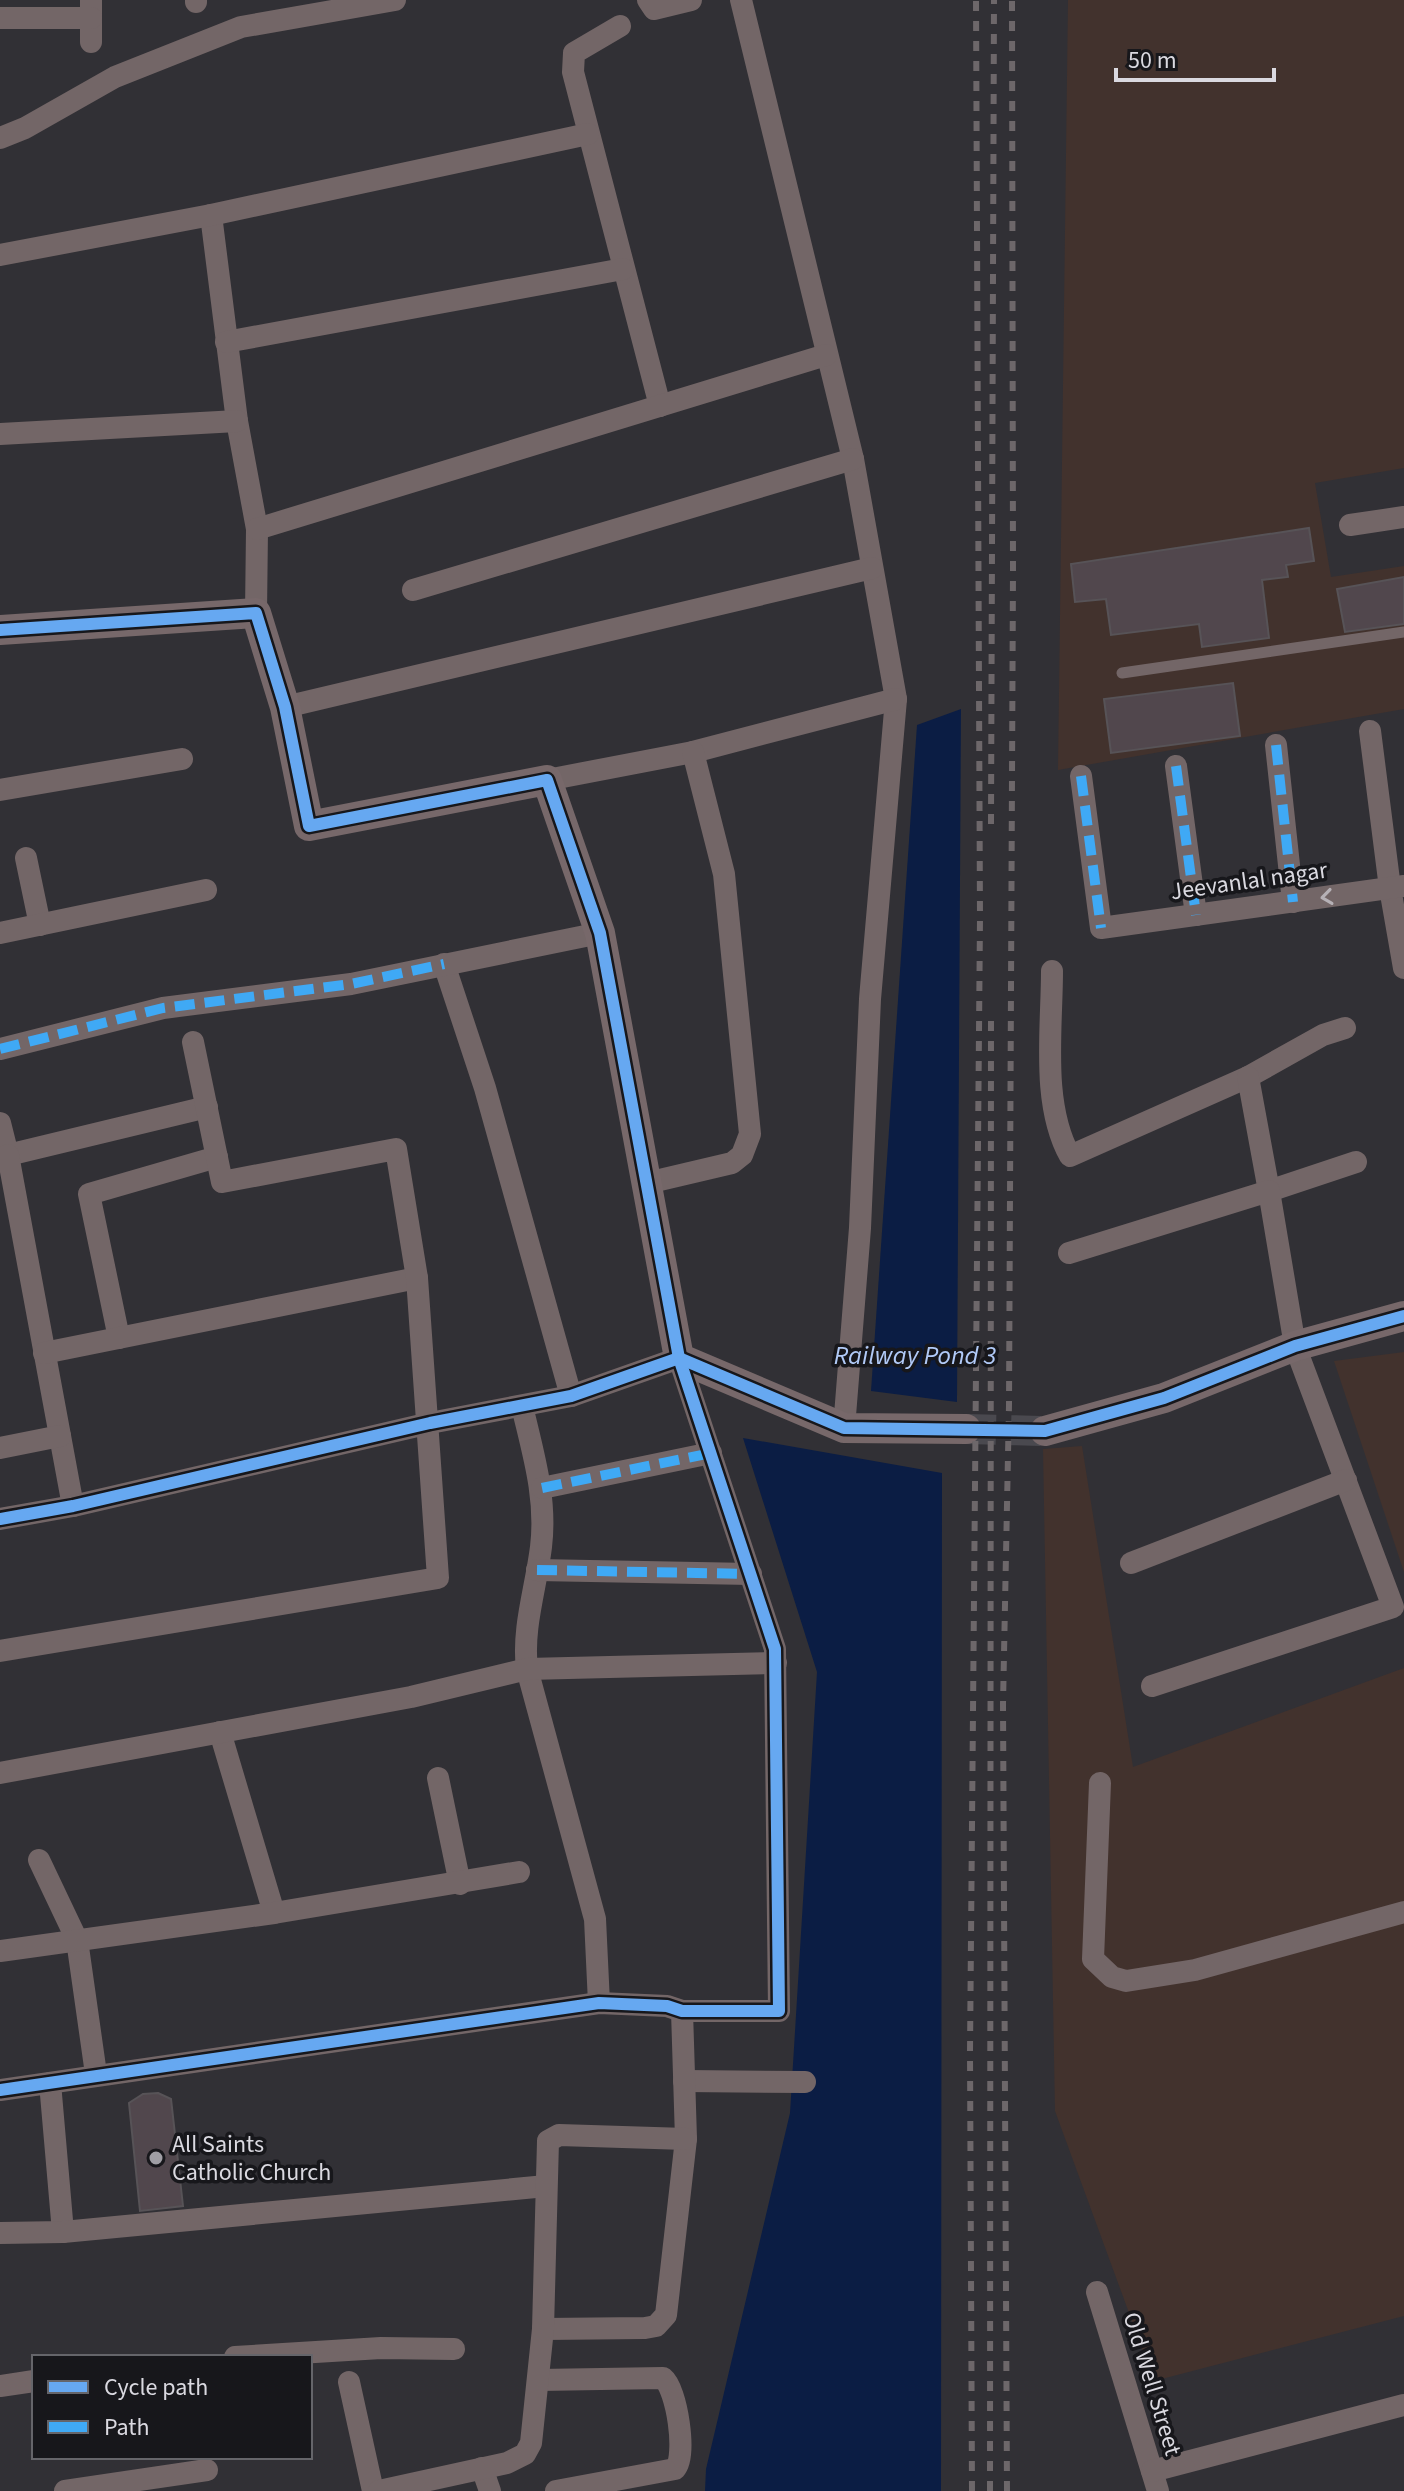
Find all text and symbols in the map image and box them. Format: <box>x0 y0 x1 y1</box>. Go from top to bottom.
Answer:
scale bar <box>1116 32 1274 82</box>
text: 50 m <box>1128 43 1177 78</box>
street label: Jeevanlal nagar <box>1168 853 1330 909</box>
one-way arrow <box>1320 888 1334 905</box>
water label: Railway Pond 3 <box>834 1337 996 1374</box>
place label: All Saints Catholic Church <box>172 2127 331 2190</box>
marker: All Saints Catholic Church <box>147 2149 165 2167</box>
street label: Old Well Street <box>1114 2308 1190 2460</box>
legend <box>32 2355 312 2459</box>
text: Cycle path <box>104 2370 208 2405</box>
text: Path <box>104 2410 150 2445</box>

